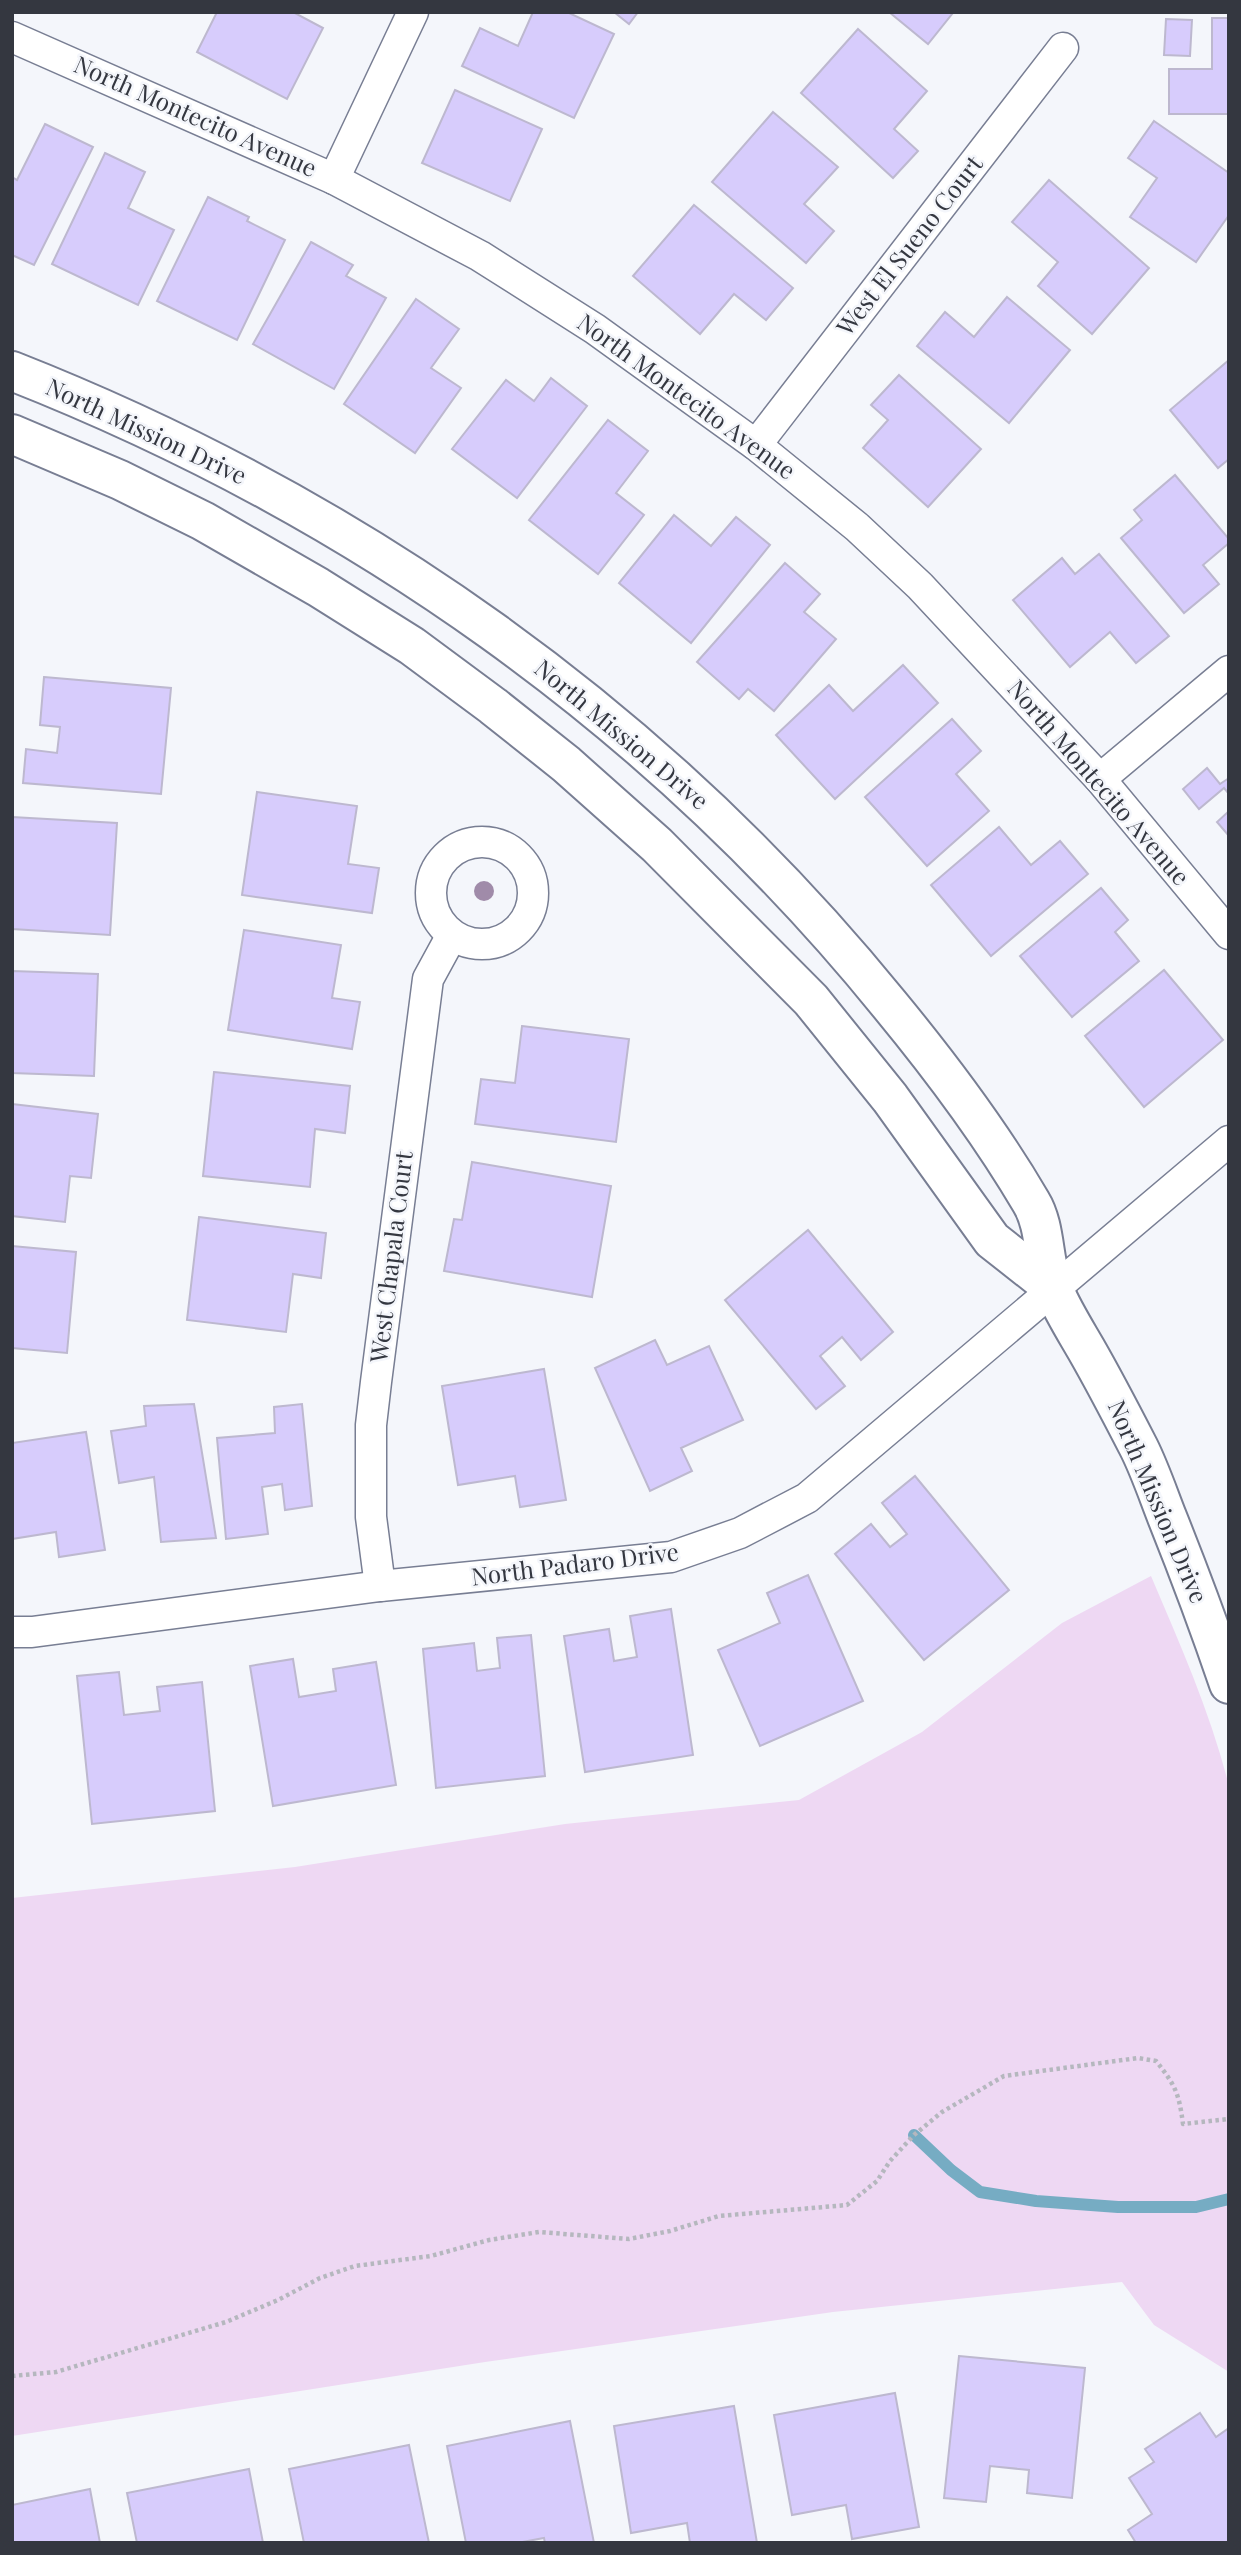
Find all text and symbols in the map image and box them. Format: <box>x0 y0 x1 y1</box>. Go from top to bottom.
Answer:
street label: North Montecito Avenue <box>70 47 322 183</box>
street label: West El Sueno Court <box>828 148 989 342</box>
street label: North Montecito Avenue <box>572 305 803 485</box>
street label: North Mission Drive <box>42 370 252 491</box>
street label: North Mission Drive <box>529 651 716 816</box>
street label: North Montecito Avenue <box>1001 672 1198 891</box>
street label: West Chapala Court <box>361 1149 419 1365</box>
street label: North Mission Drive <box>1102 1395 1216 1608</box>
street label: North Padaro Drive <box>469 1534 680 1592</box>

